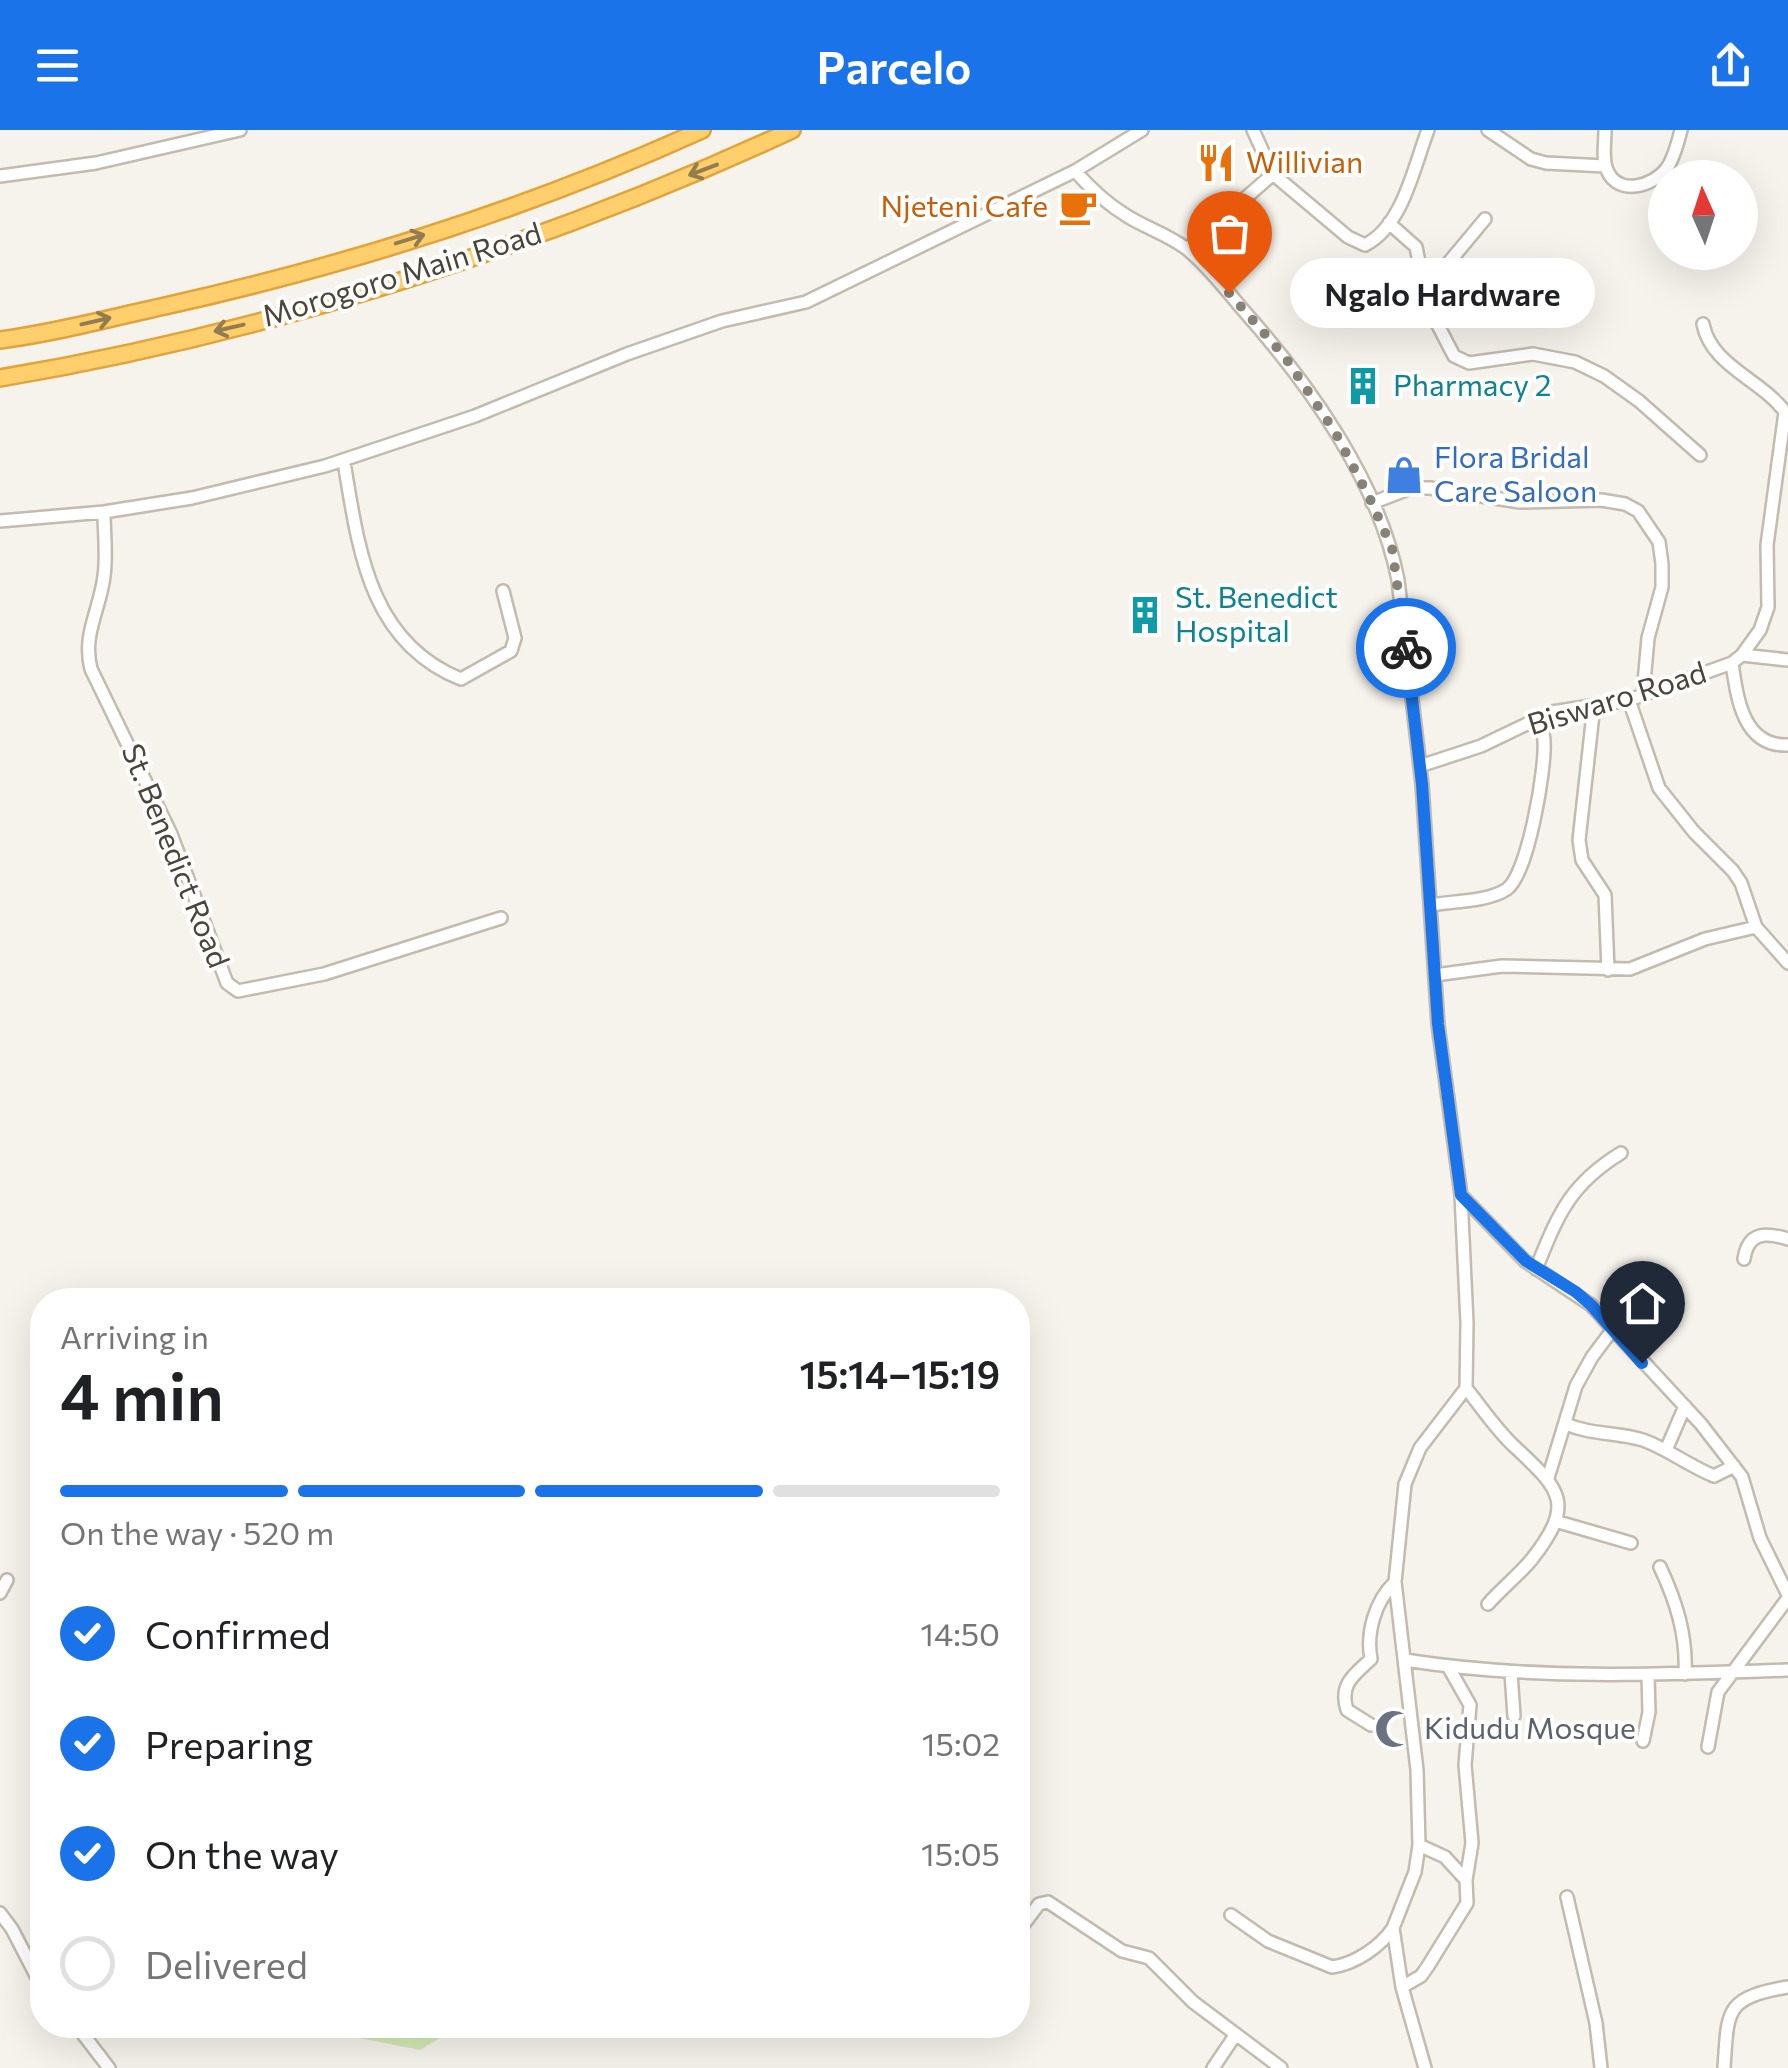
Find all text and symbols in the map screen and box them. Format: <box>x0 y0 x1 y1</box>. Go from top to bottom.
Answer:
icon: menu <box>30 38 85 93</box>
text: Parcelo <box>817 38 971 93</box>
icon: share <box>1703 38 1758 93</box>
restaurant icon: Willivian <box>1195 142 1237 184</box>
place label: Willivian <box>1246 142 1363 179</box>
north arrow <box>1648 160 1758 270</box>
map controls <box>1648 160 1758 270</box>
one-way arrow <box>688 162 718 180</box>
place label: Njeteni Cafe <box>880 186 1048 223</box>
cafe icon: Njeteni Cafe <box>1057 186 1099 228</box>
pin <box>1187 191 1272 294</box>
icon: bag <box>1202 206 1257 261</box>
street label: Morogoro Main Road <box>257 213 545 333</box>
one-way arrow <box>394 229 425 247</box>
callout: Ngalo Hardware <box>1289 258 1594 328</box>
text: Ngalo Hardware <box>1324 273 1561 313</box>
one-way arrow <box>79 311 111 329</box>
one-way arrow <box>214 320 246 338</box>
building icon: Pharmacy 2 <box>1342 365 1384 407</box>
place label: Pharmacy 2 <box>1393 365 1551 402</box>
place label: Flora Bridal Care Saloon <box>1434 437 1597 508</box>
shop icon: Flora Bridal Care Saloon <box>1383 454 1425 496</box>
place label: St. Benedict Hospital <box>1175 577 1338 648</box>
building icon: St. Benedict Hospital <box>1124 594 1166 636</box>
courier <box>1356 598 1456 698</box>
icon: bike <box>1379 621 1434 676</box>
street label: Biswaro Road <box>1522 652 1710 741</box>
street label: St. Benedict Road <box>115 738 239 973</box>
pin <box>1600 1261 1685 1364</box>
icon: home <box>1615 1276 1670 1331</box>
text: Arriving in <box>60 1316 209 1356</box>
text: 15:14–15:19 <box>800 1350 1000 1397</box>
text: 4 min <box>60 1354 224 1433</box>
text: On the way · 520 m <box>60 1512 334 1552</box>
icon: check <box>60 1606 115 1661</box>
text: Confirmed <box>145 1610 331 1657</box>
text: 14:50 <box>920 1613 1000 1653</box>
mosque icon: Kidudu Mosque <box>1373 1708 1415 1750</box>
place label: Kidudu Mosque <box>1424 1708 1636 1745</box>
icon: check <box>60 1716 115 1771</box>
text: Preparing <box>145 1720 313 1767</box>
text: 15:02 <box>922 1723 1000 1763</box>
icon: check <box>60 1826 115 1881</box>
text: On the way <box>145 1830 339 1877</box>
text: 15:05 <box>921 1833 1000 1873</box>
text: Delivered <box>145 1940 308 1987</box>

